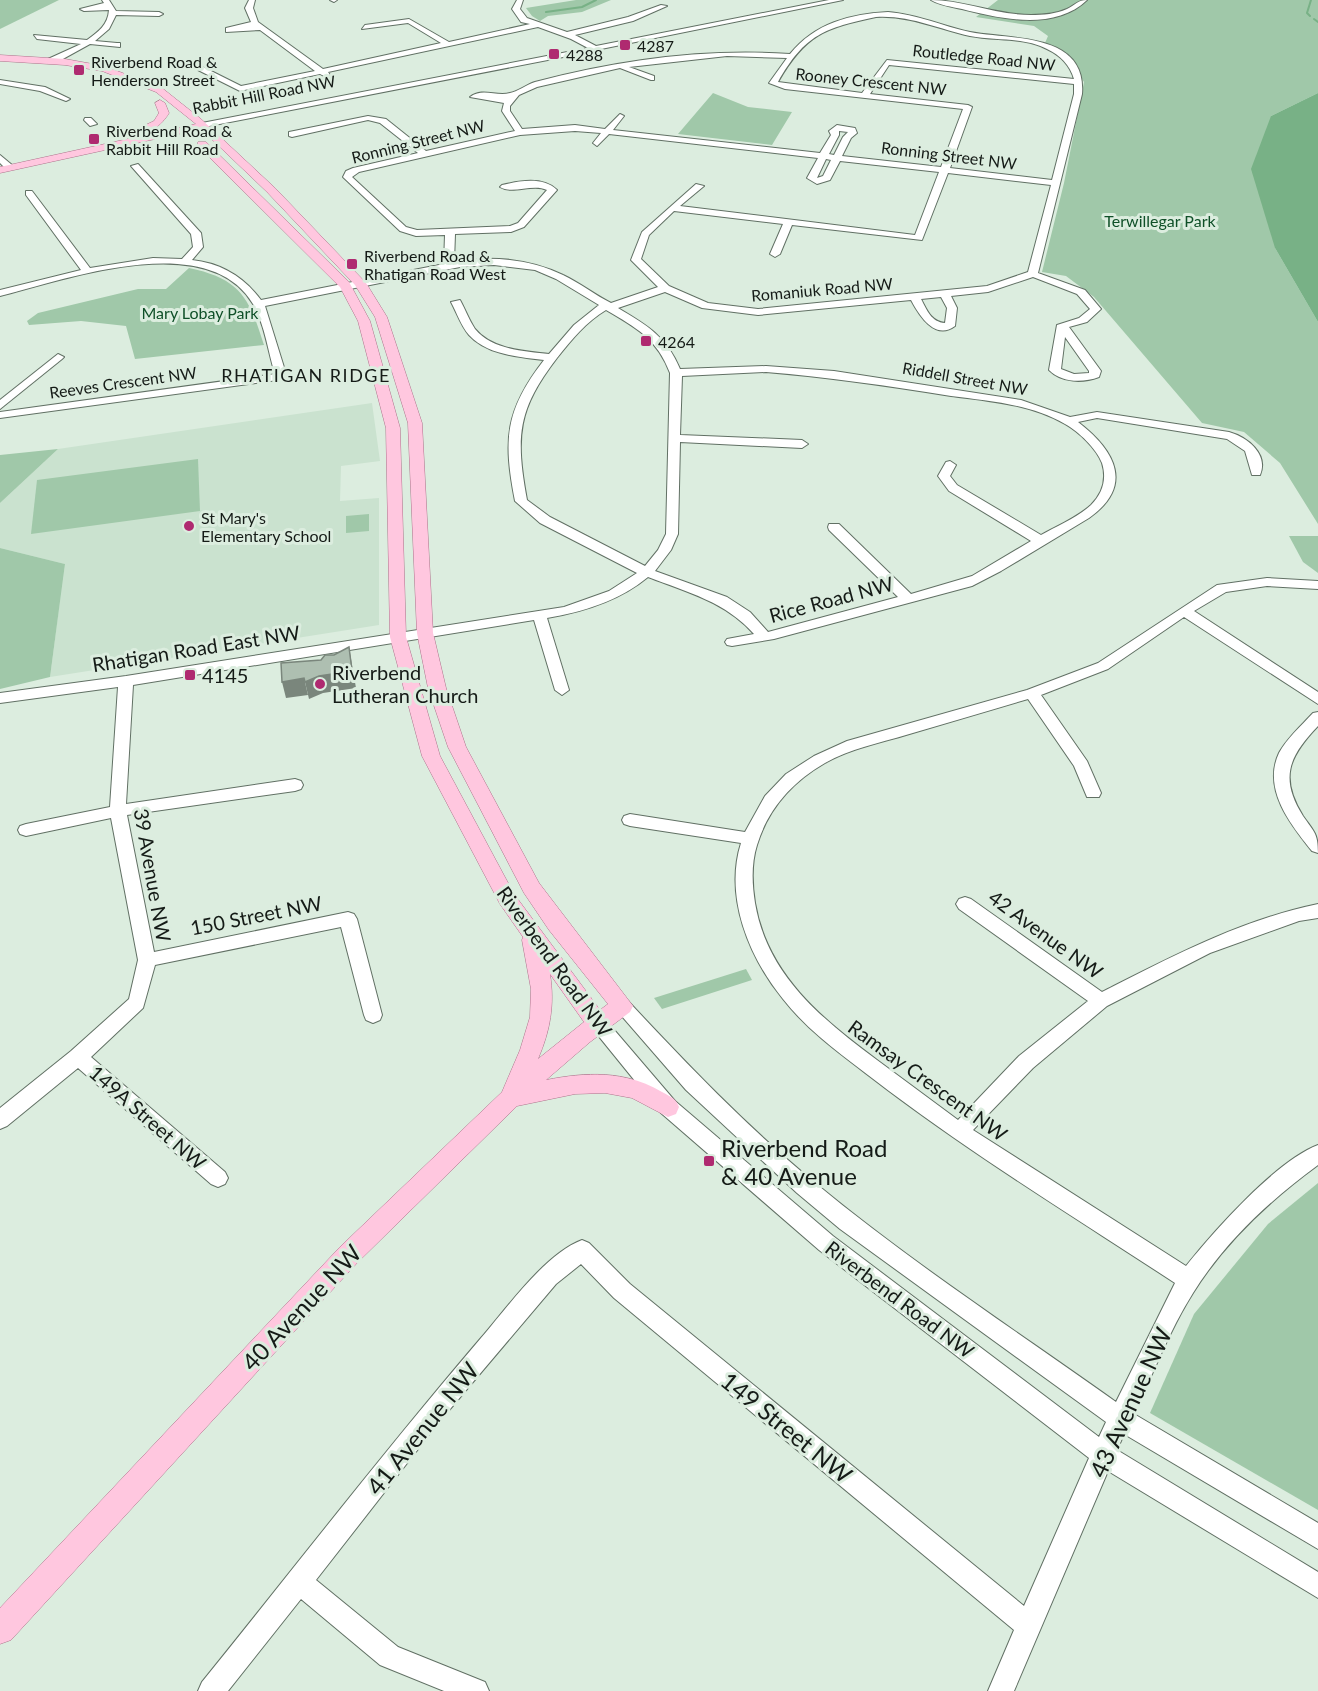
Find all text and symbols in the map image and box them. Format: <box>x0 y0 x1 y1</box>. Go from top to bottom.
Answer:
place label: 4287 <box>637 36 674 55</box>
marker: 4287 <box>618 38 632 52</box>
street label: Routledge Road NW <box>912 40 1057 74</box>
place label: 4288 <box>566 45 603 64</box>
marker: 4288 <box>547 47 561 61</box>
place label: Riverbend Road & Henderson Street <box>91 52 218 89</box>
marker: Riverbend Road & Henderson Street <box>72 63 86 77</box>
street label: Rooney Crescent NW <box>795 64 948 98</box>
street label: Rabbit Hill Road NW <box>191 71 338 117</box>
street label: Ronning Street NW <box>349 115 487 167</box>
place label: Riverbend Road & Rabbit Hill Road <box>106 121 233 158</box>
marker: Riverbend Road & Rabbit Hill Road <box>87 132 101 146</box>
street label: Ronning Street NW <box>880 137 1018 173</box>
park label: Terwillegar Park <box>1104 211 1217 230</box>
place label: Riverbend Road & Rhatigan Road West <box>364 246 506 283</box>
marker: Riverbend Road & Rhatigan Road West <box>345 257 359 271</box>
street label: Romaniuk Road NW <box>750 273 894 305</box>
park label: Mary Lobay Park <box>142 303 259 322</box>
place label: 4264 <box>658 332 695 351</box>
marker: 4264 <box>639 334 653 348</box>
street label: Riddell Street NW <box>901 358 1029 398</box>
street label: Reeves Crescent NW <box>48 362 198 402</box>
district label: RHATIGAN RIDGE <box>221 364 391 386</box>
place label: St Mary's Elementary School <box>201 508 331 545</box>
marker: St Mary's Elementary School <box>182 519 196 533</box>
street label: Rice Road NW <box>766 571 896 627</box>
street label: Rhatigan Road East NW <box>90 620 302 676</box>
place label: Riverbend Lutheran Church <box>332 660 478 707</box>
place label: 4145 <box>202 663 248 687</box>
marker: 4145 <box>183 668 197 682</box>
marker: Riverbend Lutheran Church <box>313 677 327 691</box>
street label: 39 Avenue NW <box>129 806 177 944</box>
street label: Riverbend Road NW <box>492 881 618 1041</box>
street label: 42 Avenue NW <box>984 885 1108 984</box>
street label: 150 Street NW <box>188 890 324 940</box>
street label: Ramsay Crescent NW <box>844 1014 1012 1146</box>
street label: 149A Street NW <box>85 1060 211 1174</box>
place label: Riverbend Road & 40 Avenue <box>721 1133 887 1190</box>
marker: Riverbend Road & 40 Avenue <box>702 1154 716 1168</box>
street label: Riverbend Road NW <box>821 1235 979 1363</box>
street label: 40 Avenue NW <box>235 1238 367 1376</box>
street label: 43 Avenue NW <box>1083 1322 1177 1482</box>
street label: 41 Avenue NW <box>360 1356 484 1500</box>
street label: 149 Street NW <box>716 1365 859 1489</box>

